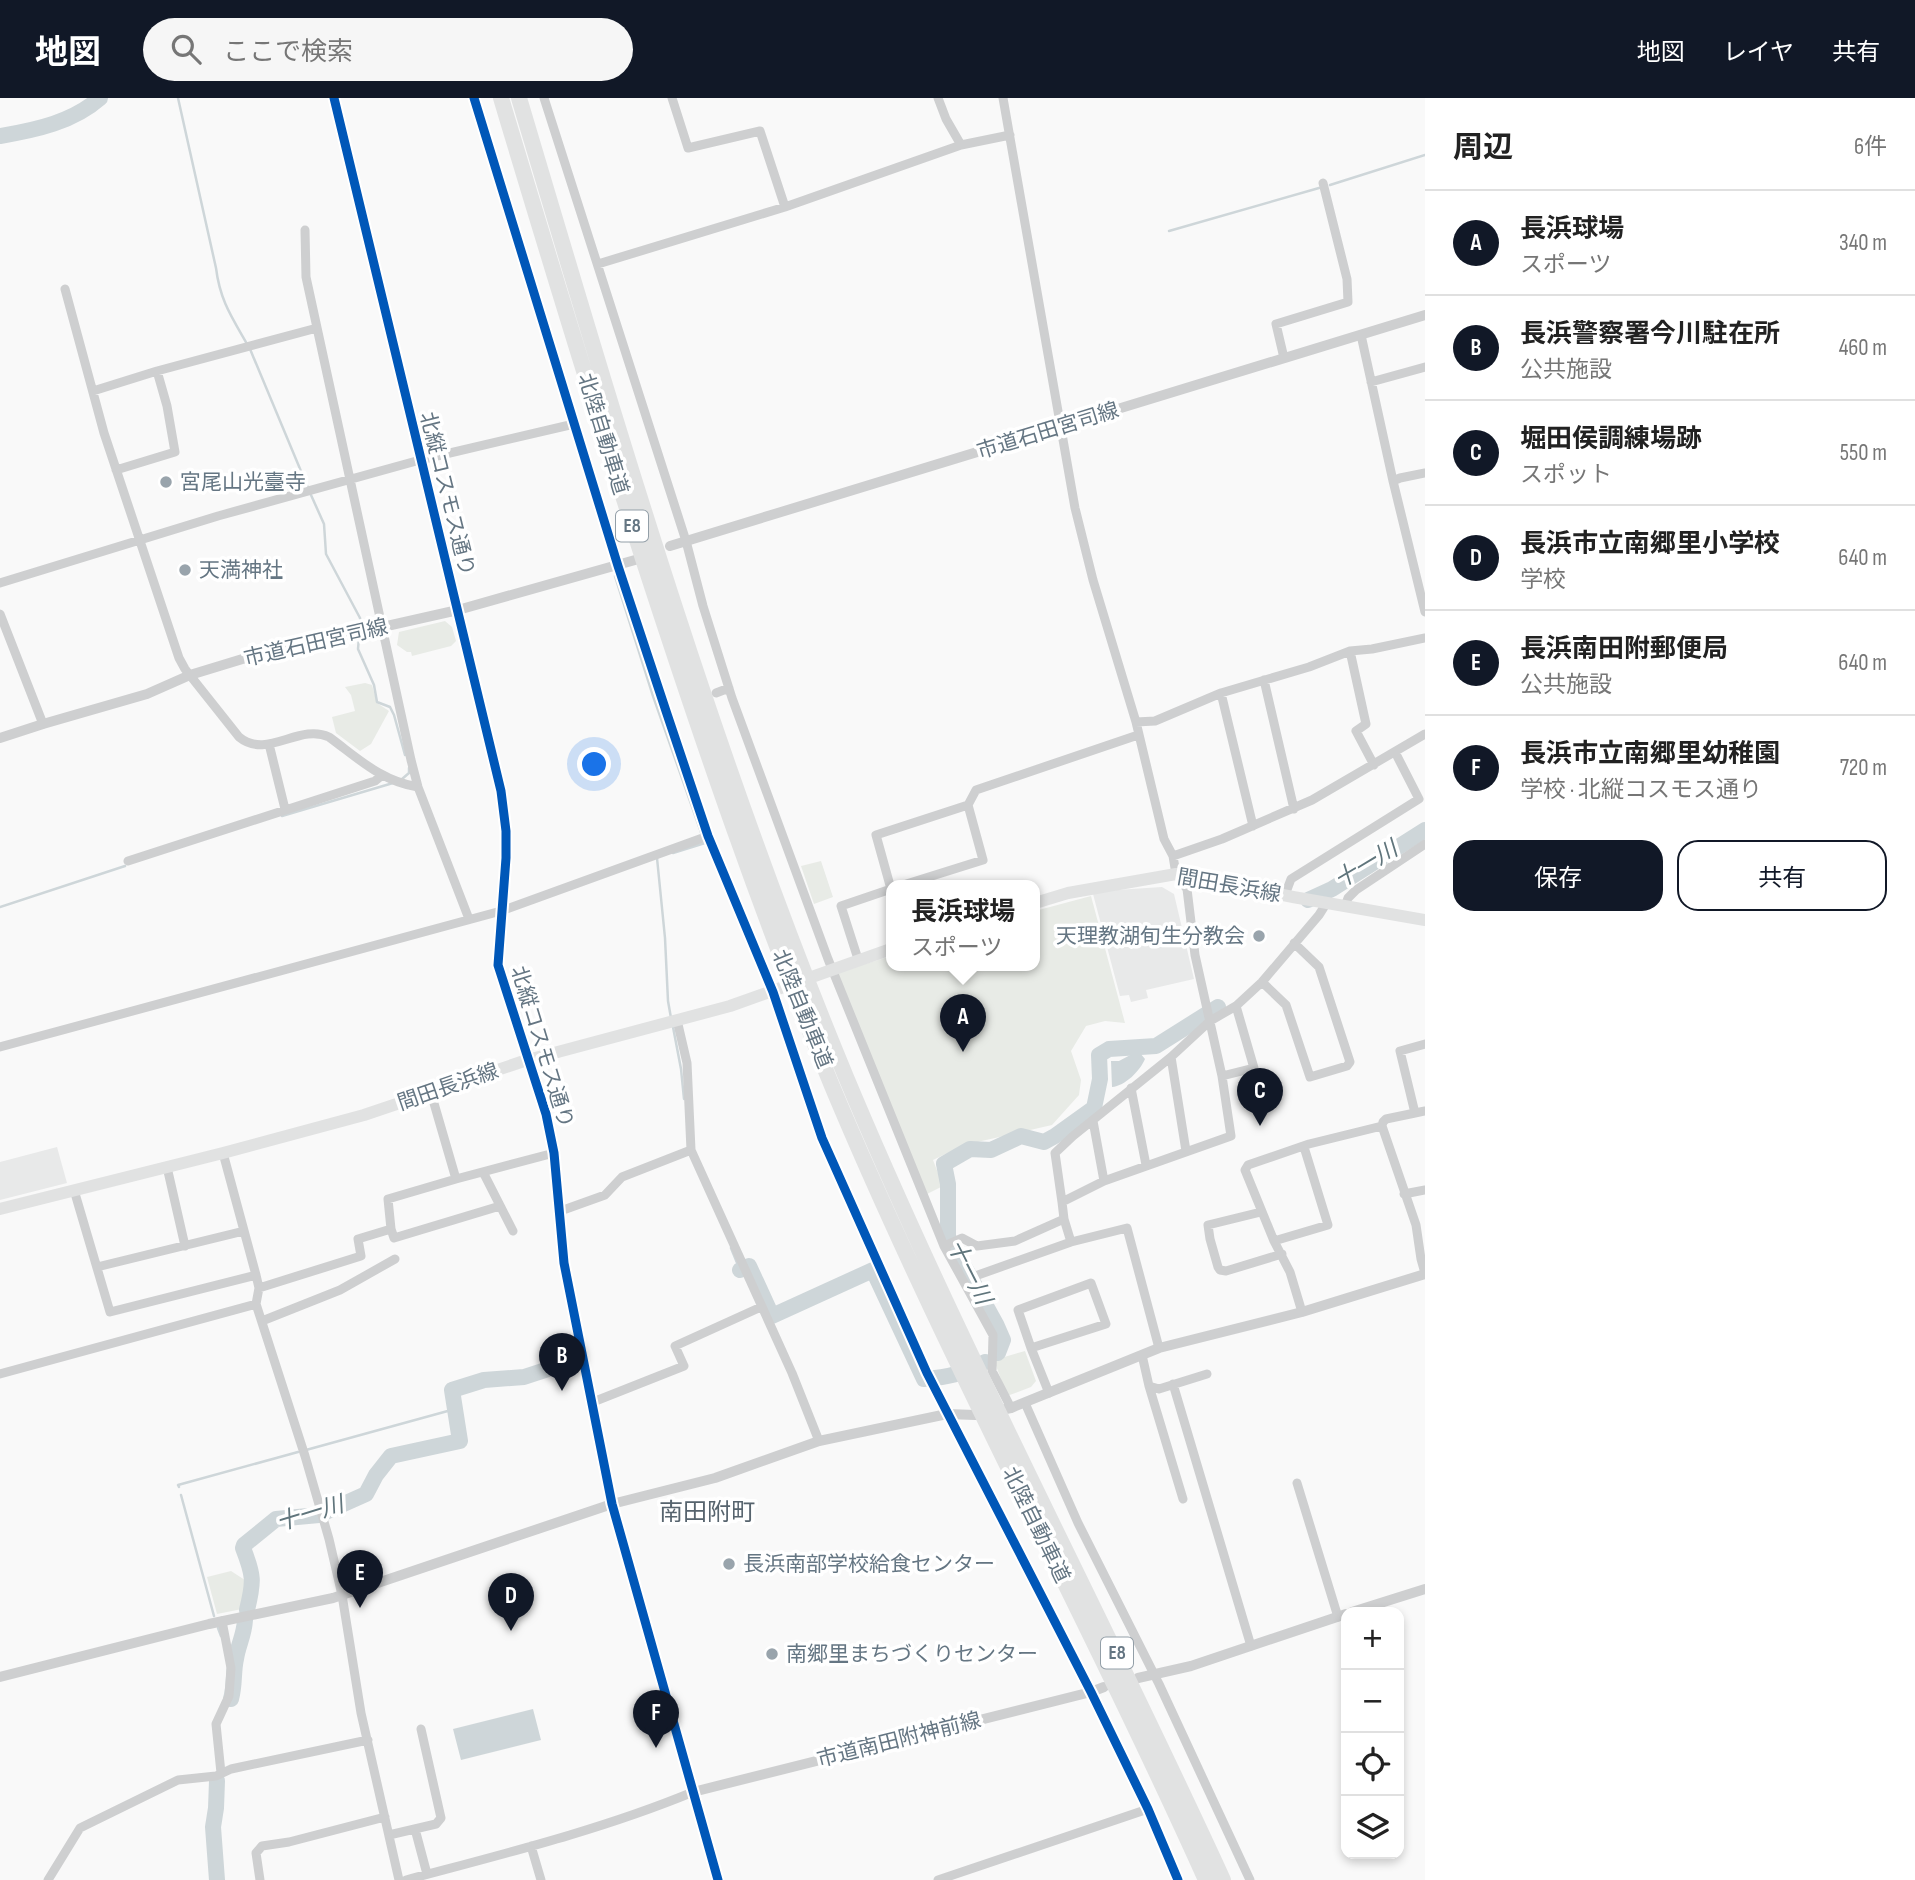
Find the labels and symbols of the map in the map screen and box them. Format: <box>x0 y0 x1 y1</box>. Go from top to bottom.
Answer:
street label: 北陸自動車道 <box>573 370 633 498</box>
street label: 市道石田宮司線 <box>974 398 1122 464</box>
street label: 北縦コスモス通り <box>415 409 479 579</box>
place label: 宮尾山光臺寺 <box>180 470 306 495</box>
marker: 宮尾山光臺寺 <box>158 474 174 490</box>
road number: E8 <box>616 510 648 542</box>
place label: 天満神社 <box>199 558 283 583</box>
marker: 天満神社 <box>177 562 193 578</box>
street label: 市道石田宮司線 <box>242 614 390 672</box>
your location <box>577 747 611 781</box>
water label: 十一川 <box>1329 834 1405 895</box>
street label: 間田長浜線 <box>1175 865 1283 907</box>
place label: 天理教湖旬生分教会 <box>1056 924 1245 949</box>
marker: 天理教湖旬生分教会 <box>1251 928 1267 944</box>
street label: 北陸自動車道 <box>767 946 837 1072</box>
street label: 北縦コスモス通り <box>505 963 579 1131</box>
pin: A <box>940 994 986 1052</box>
street label: 間田長浜線 <box>394 1058 502 1116</box>
pin: C <box>1237 1068 1283 1126</box>
water label: 十一川 <box>941 1235 998 1312</box>
pin: B <box>539 1333 585 1391</box>
street label: 北陸自動車道 <box>997 1463 1075 1587</box>
water label: 十一川 <box>273 1490 350 1537</box>
district label: 南田附町 <box>659 1498 755 1527</box>
pin: E <box>337 1550 383 1608</box>
place label: 長浜南部学校給食センター <box>743 1552 995 1577</box>
marker: 長浜南部学校給食センター <box>721 1556 737 1572</box>
pin: D <box>488 1573 534 1631</box>
road number: E8 <box>1101 1638 1133 1668</box>
place label: 南郷里まちづくりセンター <box>786 1642 1038 1667</box>
marker: 南郷里まちづくりセンター <box>764 1646 780 1662</box>
pin: F <box>633 1690 679 1748</box>
street label: 市道南田附神前線 <box>814 1708 984 1772</box>

